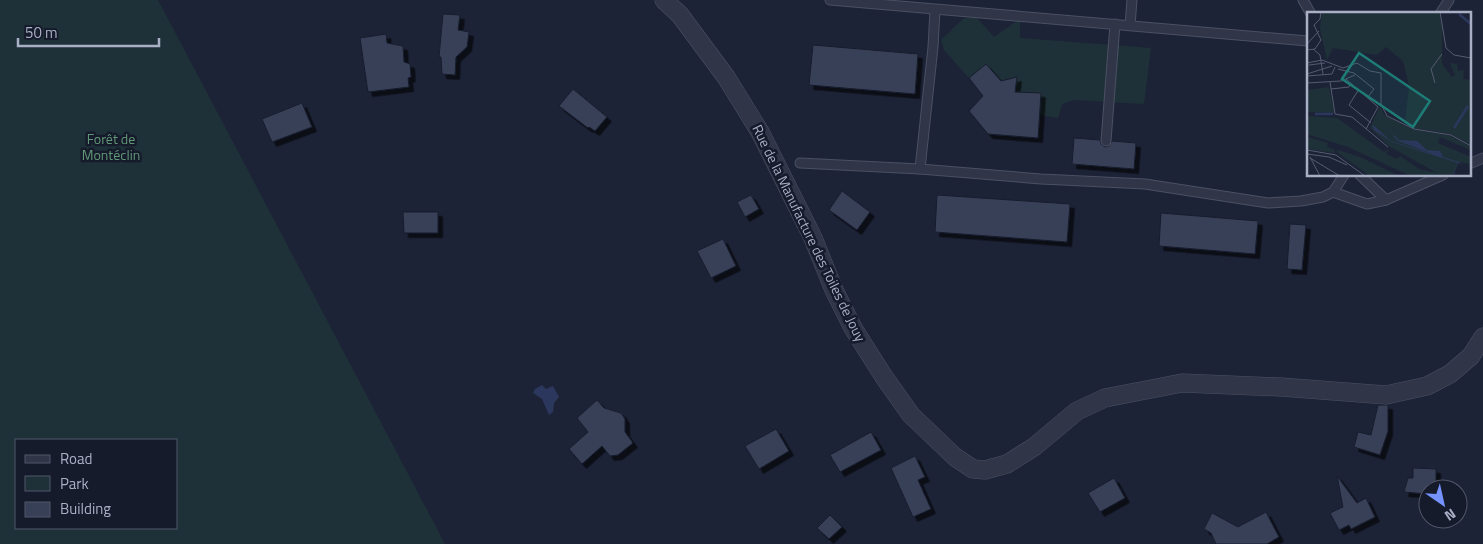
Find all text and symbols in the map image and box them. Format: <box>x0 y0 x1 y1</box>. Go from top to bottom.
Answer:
inset map <box>1307 12 1470 176</box>
scale bar <box>18 15 159 47</box>
text: 50 m <box>25 21 58 44</box>
street label: Rue de la Manufacture des Toiles de Jouy <box>748 121 871 345</box>
park label: Forêt de Montéclin <box>82 128 140 165</box>
legend <box>15 439 178 529</box>
text: Road <box>60 447 92 470</box>
text: Park <box>60 472 89 495</box>
north arrow <box>1418 479 1468 529</box>
text: Building <box>60 497 111 520</box>
text: N <box>1441 504 1460 527</box>

